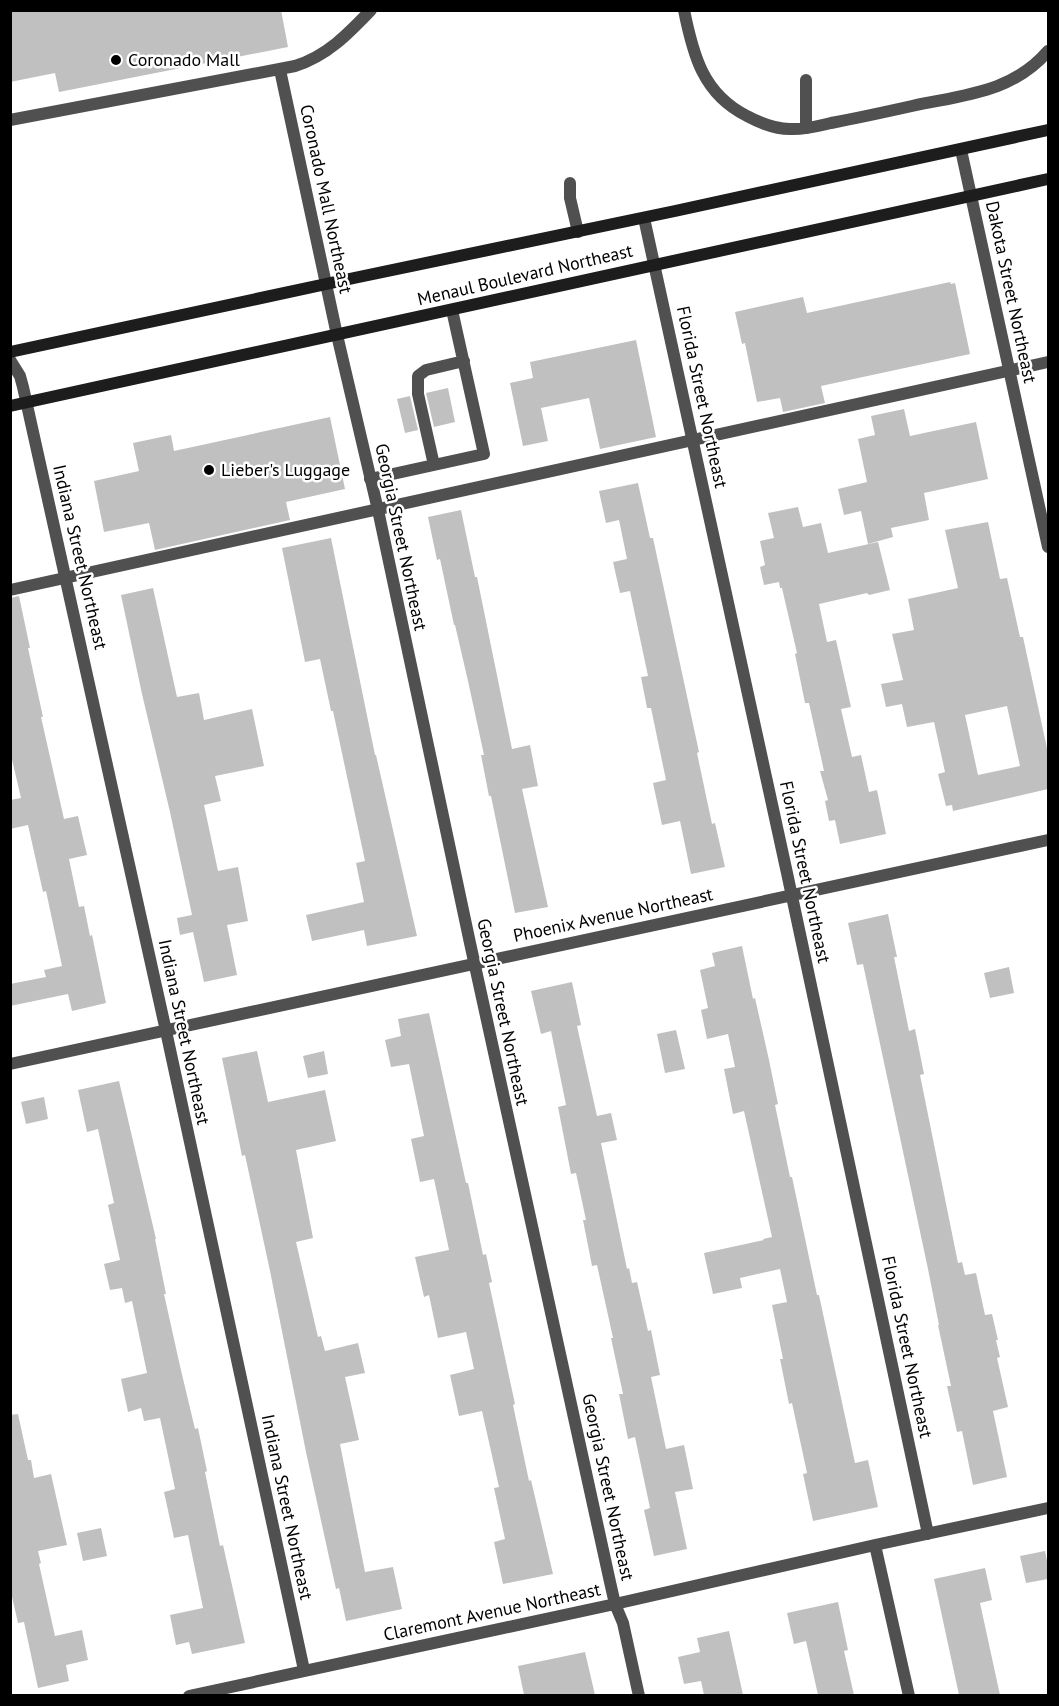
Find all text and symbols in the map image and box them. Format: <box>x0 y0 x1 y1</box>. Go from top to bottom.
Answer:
place label: Coronado Mall <box>128 48 240 71</box>
marker: Coronado Mall <box>109 53 123 67</box>
street label: Coronado Mall Northeast <box>295 102 358 295</box>
street label: Dakota Street Northeast <box>981 199 1042 385</box>
street label: Menaul Boulevard Northeast <box>415 239 635 310</box>
street label: Florida Street Northeast <box>672 304 733 490</box>
street label: Georgia Street Northeast <box>370 441 433 633</box>
place label: Lieber's Luggage <box>221 458 350 481</box>
street label: Indiana Street Northeast <box>48 462 113 652</box>
marker: Lieber's Luggage <box>202 463 216 477</box>
street label: Florida Street Northeast <box>775 779 836 965</box>
street label: Phoenix Avenue Northeast <box>511 882 715 947</box>
street label: Georgia Street Northeast <box>472 916 535 1108</box>
street label: Indiana Street Northeast <box>154 937 215 1127</box>
street label: Florida Street Northeast <box>877 1254 938 1440</box>
street label: Georgia Street Northeast <box>577 1391 640 1583</box>
street label: Indiana Street Northeast <box>257 1412 318 1602</box>
street label: Claremont Avenue Northeast <box>381 1577 603 1646</box>

